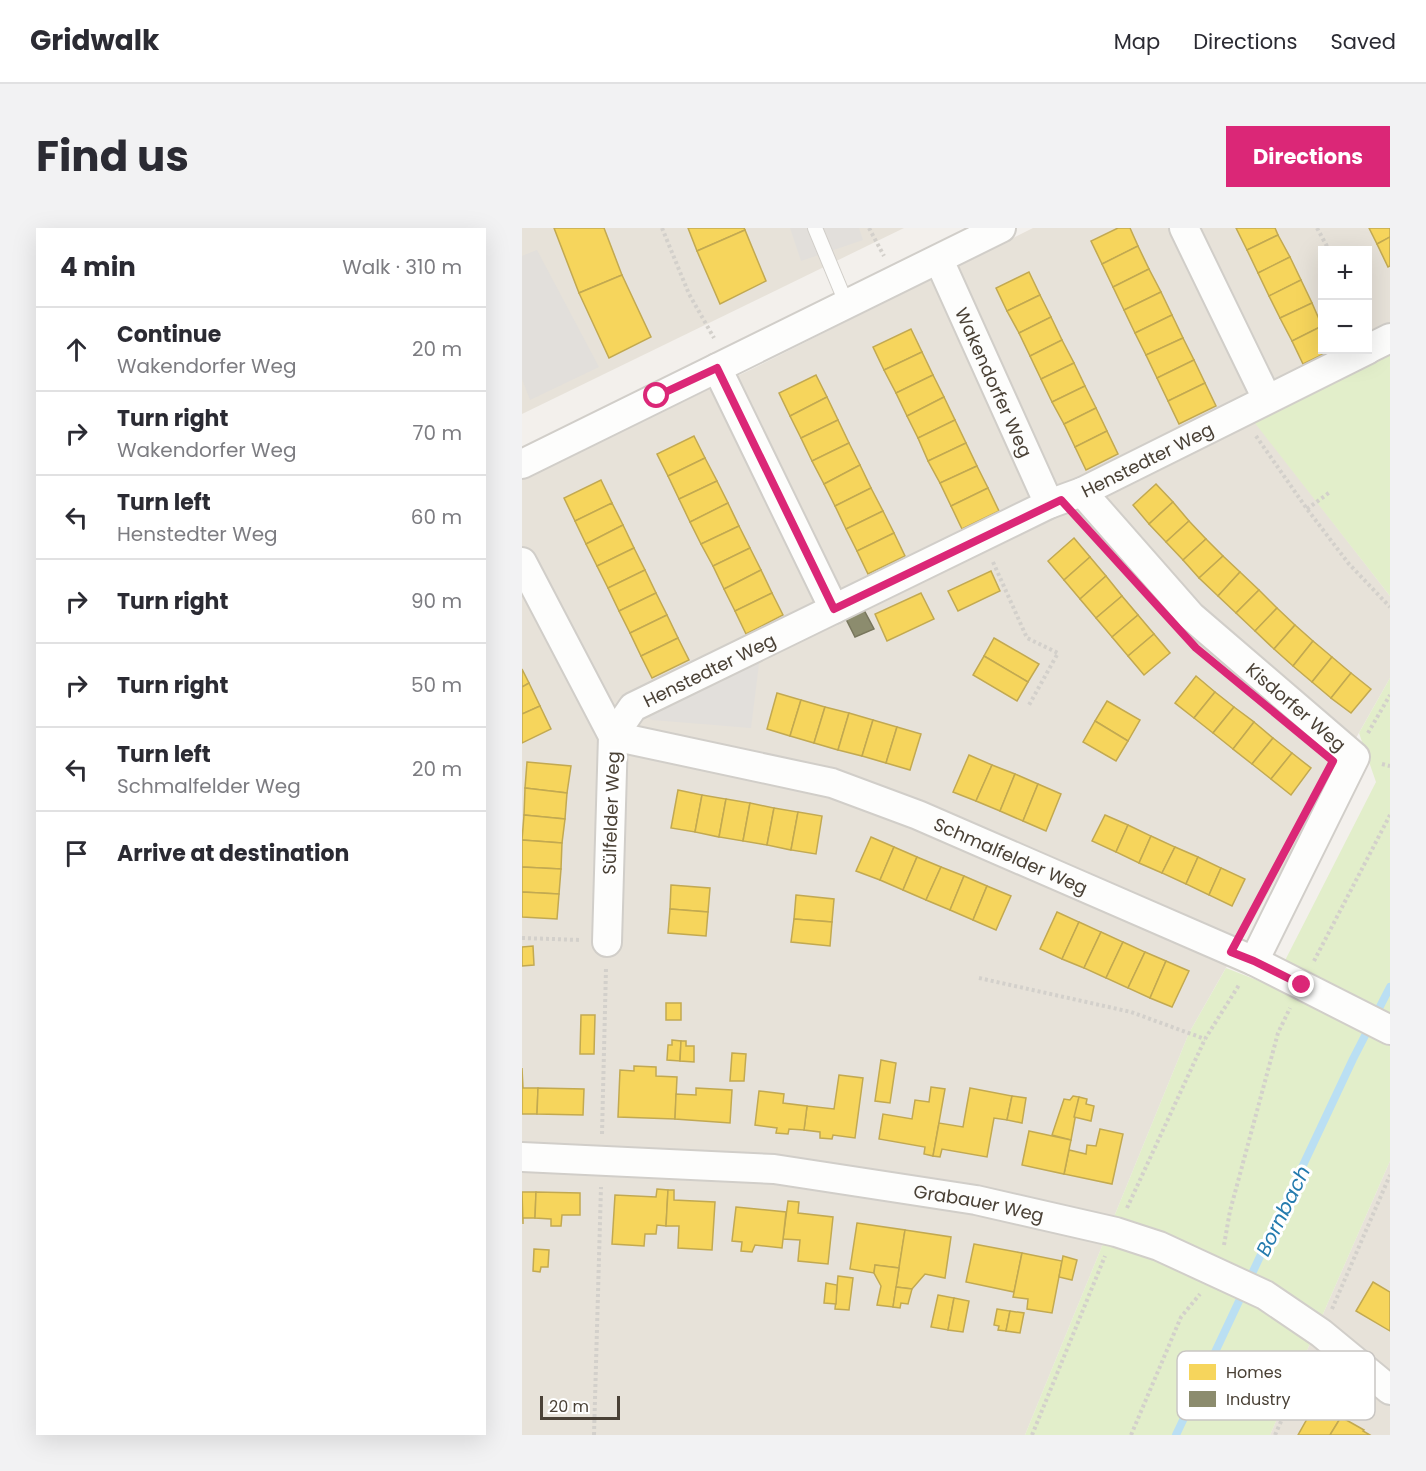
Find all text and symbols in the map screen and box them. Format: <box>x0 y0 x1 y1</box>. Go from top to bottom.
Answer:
text: Gridwalk <box>30 21 159 60</box>
text: Map <box>1114 27 1160 56</box>
text: Directions <box>1193 27 1297 56</box>
text: Saved <box>1330 27 1396 56</box>
button: Directions <box>1226 126 1390 187</box>
text: Find us <box>36 127 189 186</box>
map controls <box>1318 246 1372 354</box>
button: + <box>1318 246 1372 300</box>
text: 4 min <box>60 249 136 285</box>
text: Walk · 310 m <box>342 253 462 281</box>
button: − <box>1318 300 1372 354</box>
street label: Wakendorfer Weg <box>949 303 1039 461</box>
text: Continue <box>117 319 221 350</box>
icon: ahead <box>60 333 93 366</box>
text: 20 m <box>412 335 462 363</box>
text: Wakendorfer Weg <box>117 352 297 380</box>
route start <box>643 382 669 408</box>
text: Turn right <box>117 403 228 434</box>
street label: Henstedter Weg <box>1077 416 1217 503</box>
icon: right <box>60 417 93 450</box>
text: 70 m <box>413 419 462 447</box>
text: Wakendorfer Weg <box>117 436 297 464</box>
text: Turn left <box>117 487 211 518</box>
icon: left <box>60 501 93 534</box>
text: 60 m <box>411 503 462 531</box>
text: Henstedter Weg <box>117 520 278 548</box>
icon: right <box>60 585 93 618</box>
text: Turn right <box>117 586 228 617</box>
text: 90 m <box>411 587 462 615</box>
street label: Henstedter Weg <box>639 627 780 713</box>
street label: Kisdorfer Weg <box>1241 656 1352 757</box>
icon: right <box>60 669 93 702</box>
text: Turn right <box>117 670 228 701</box>
text: 50 m <box>411 671 462 699</box>
text: Turn left <box>117 739 211 770</box>
street label: Sülfelder Weg <box>596 751 626 875</box>
icon: left <box>60 753 93 786</box>
text: 20 m <box>412 755 462 783</box>
text: Schmalfelder Weg <box>117 772 301 800</box>
street label: Schmalfelder Weg <box>930 811 1092 900</box>
icon: arrive <box>60 837 93 870</box>
text: Arrive at destination <box>117 838 349 869</box>
route end <box>1288 971 1314 997</box>
water label: Bornbach <box>1249 1161 1317 1261</box>
street label: Grabauer Weg <box>912 1178 1047 1228</box>
legend <box>1177 1351 1375 1420</box>
text: Homes <box>1226 1361 1282 1384</box>
text: Industry <box>1226 1388 1290 1411</box>
scale bar <box>540 1393 620 1420</box>
text: 20 m <box>549 1395 589 1418</box>

